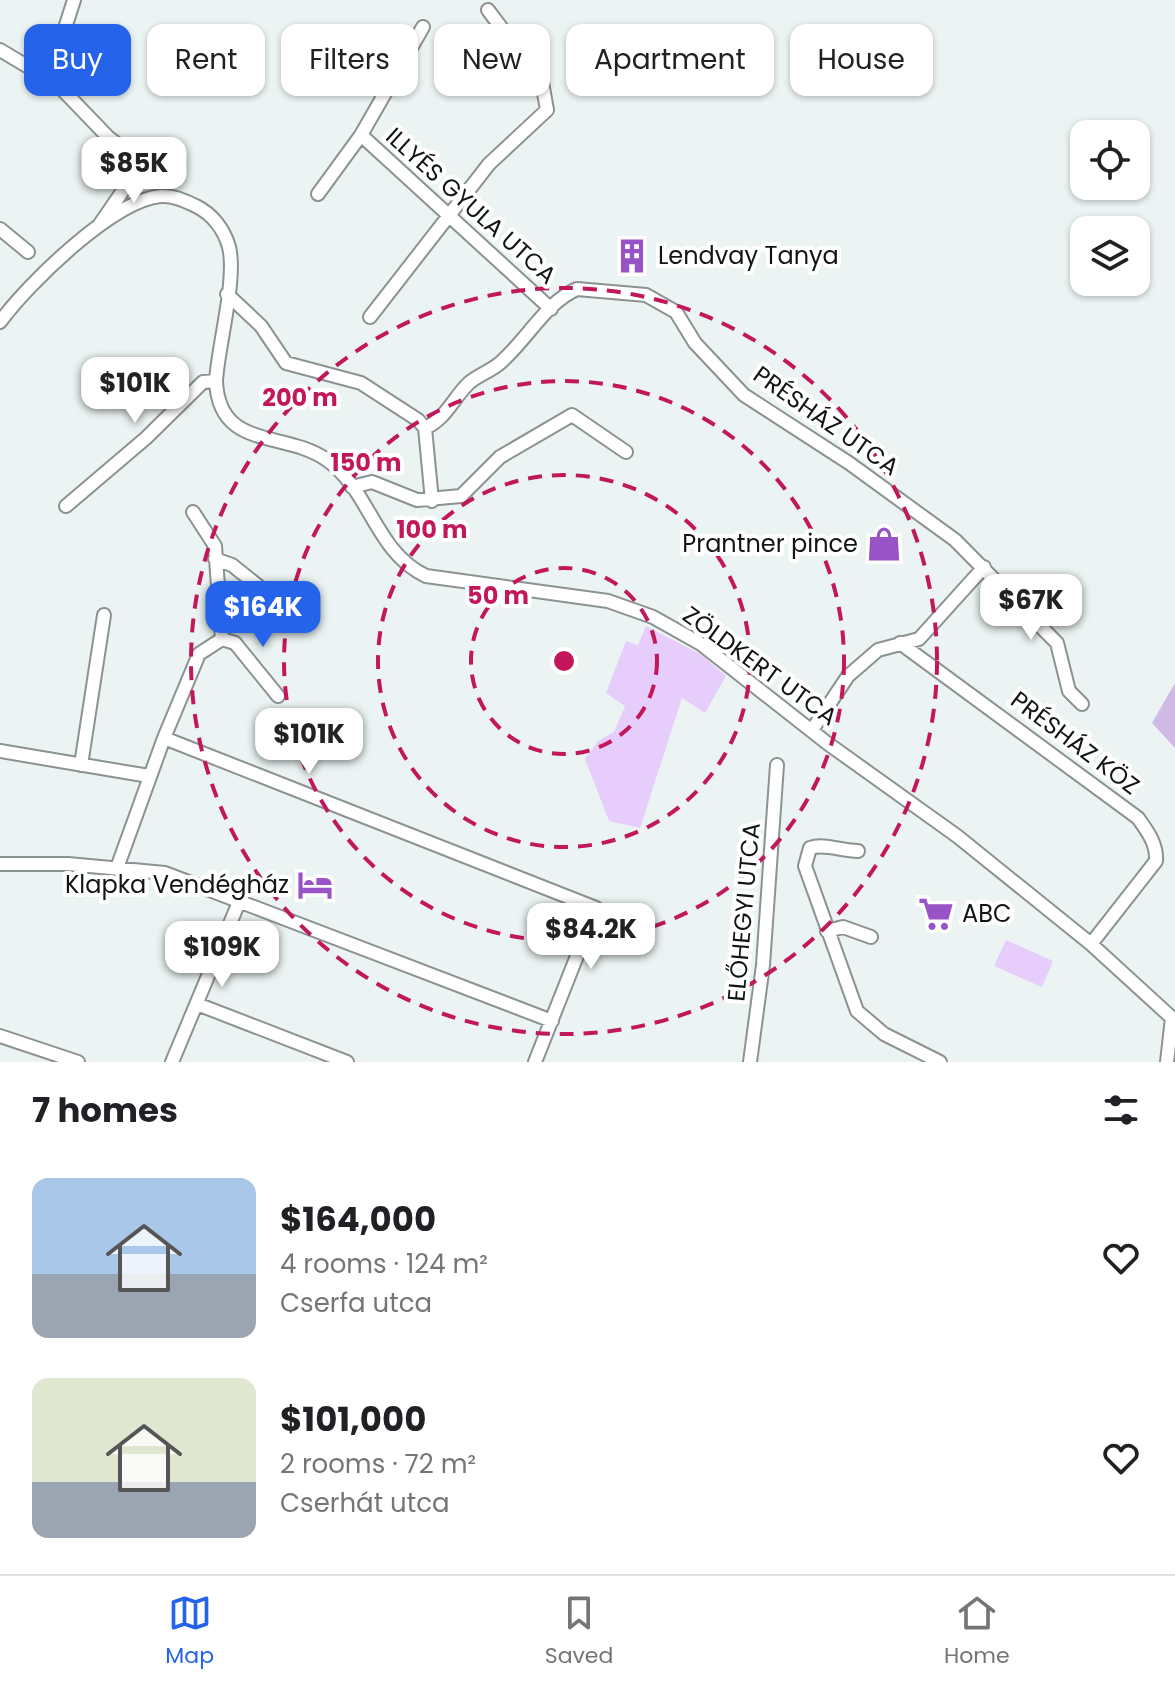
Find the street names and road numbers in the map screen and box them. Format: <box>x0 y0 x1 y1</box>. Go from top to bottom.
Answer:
street label: ILLYÉS GYULA UTCA <box>379 120 564 291</box>
street label: PRÉSHÁZ UTCA <box>747 358 906 483</box>
street label: ZÖLDKERT UTCA <box>676 598 844 733</box>
street label: PRÉSHÁZ KÖZ <box>1004 683 1146 802</box>
street label: ELŐHEGYI UTCA <box>719 821 768 1003</box>

